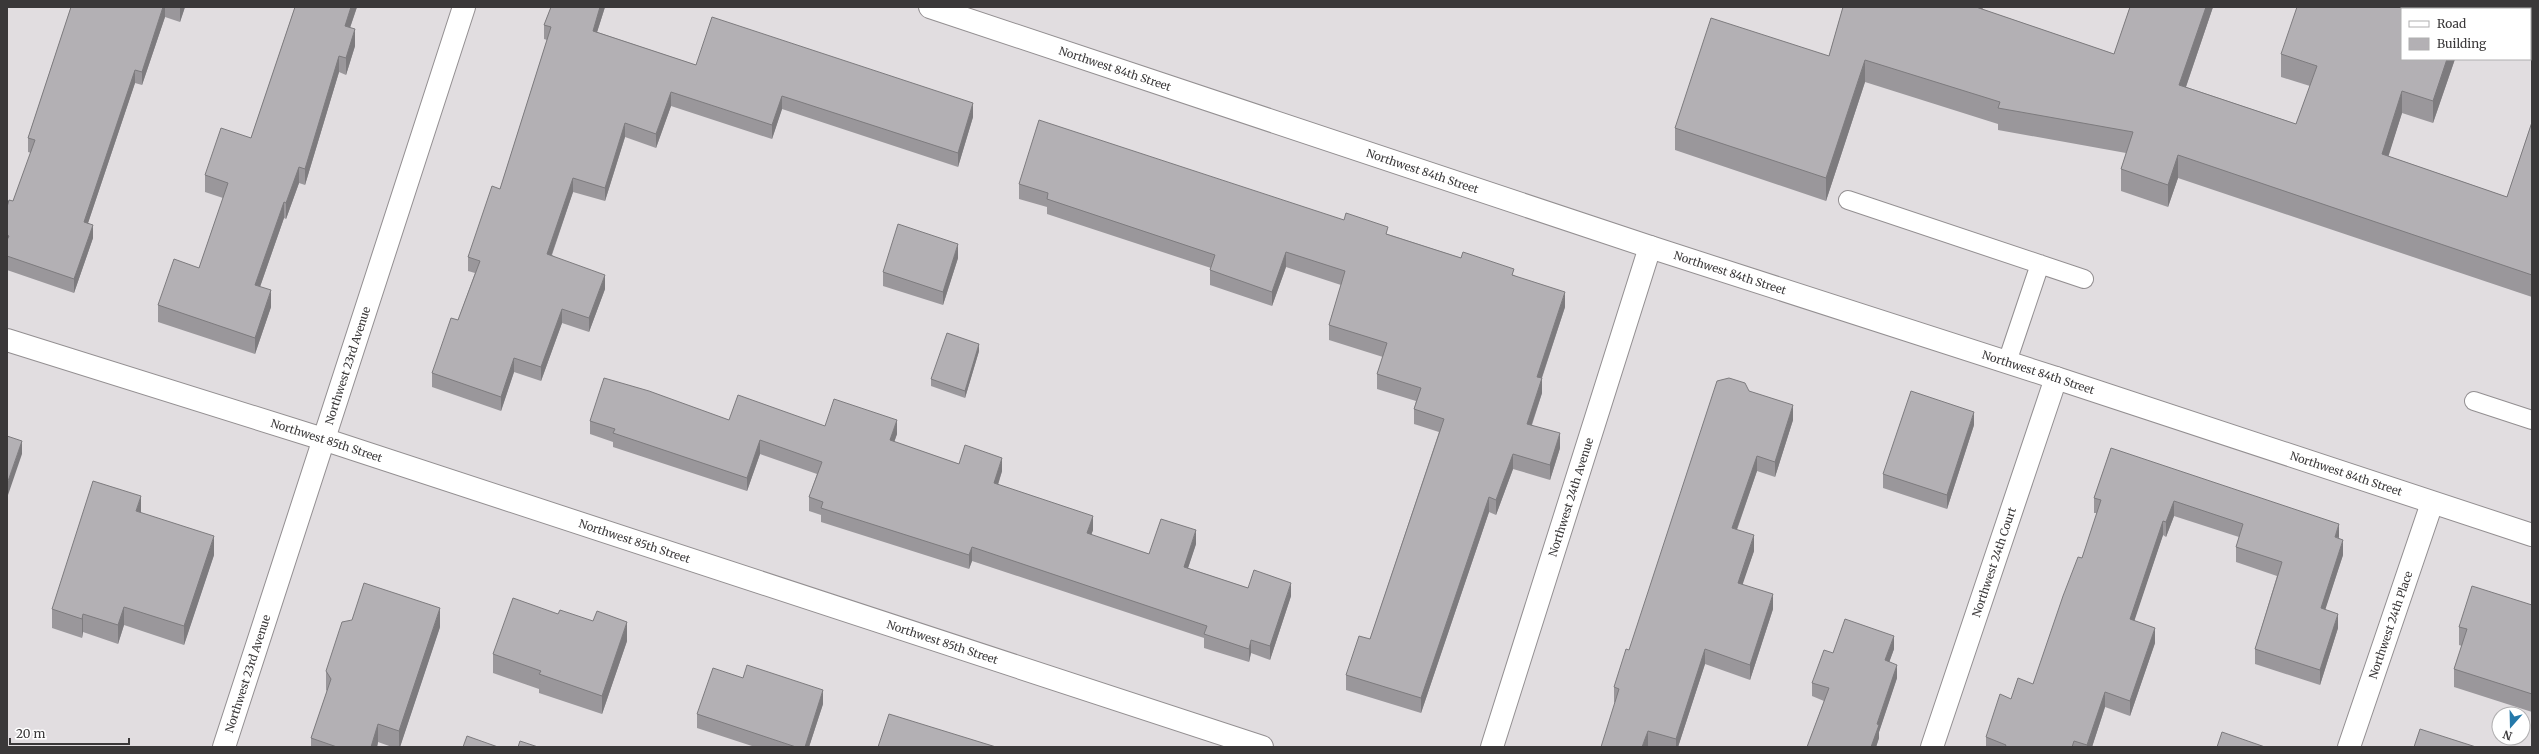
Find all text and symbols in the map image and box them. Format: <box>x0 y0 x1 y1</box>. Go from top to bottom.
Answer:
legend <box>2401 8 2531 60</box>
text: Road <box>2437 16 2466 31</box>
text: Building <box>2437 36 2487 51</box>
street label: Northwest 84th Street <box>1057 43 1173 94</box>
street label: Northwest 84th Street <box>1365 146 1481 197</box>
street label: Northwest 84th Street <box>1672 248 1789 298</box>
street label: Northwest 23rd Avenue <box>322 305 373 426</box>
street label: Northwest 84th Street <box>1980 348 2097 397</box>
street label: Northwest 85th Street <box>269 416 385 465</box>
street label: Northwest 24th Avenue <box>1546 436 1596 558</box>
street label: Northwest 84th Street <box>2288 449 2405 499</box>
street label: Northwest 24th Court <box>1969 505 2019 619</box>
street label: Northwest 85th Street <box>577 516 693 566</box>
street label: Northwest 24th Place <box>2366 569 2415 681</box>
street label: Northwest 23rd Avenue <box>222 613 273 735</box>
street label: Northwest 85th Street <box>885 617 1000 667</box>
north arrow <box>2491 706 2531 746</box>
scale bar <box>10 720 129 746</box>
text: 20 m <box>16 726 45 741</box>
text: N <box>2501 727 2514 743</box>

